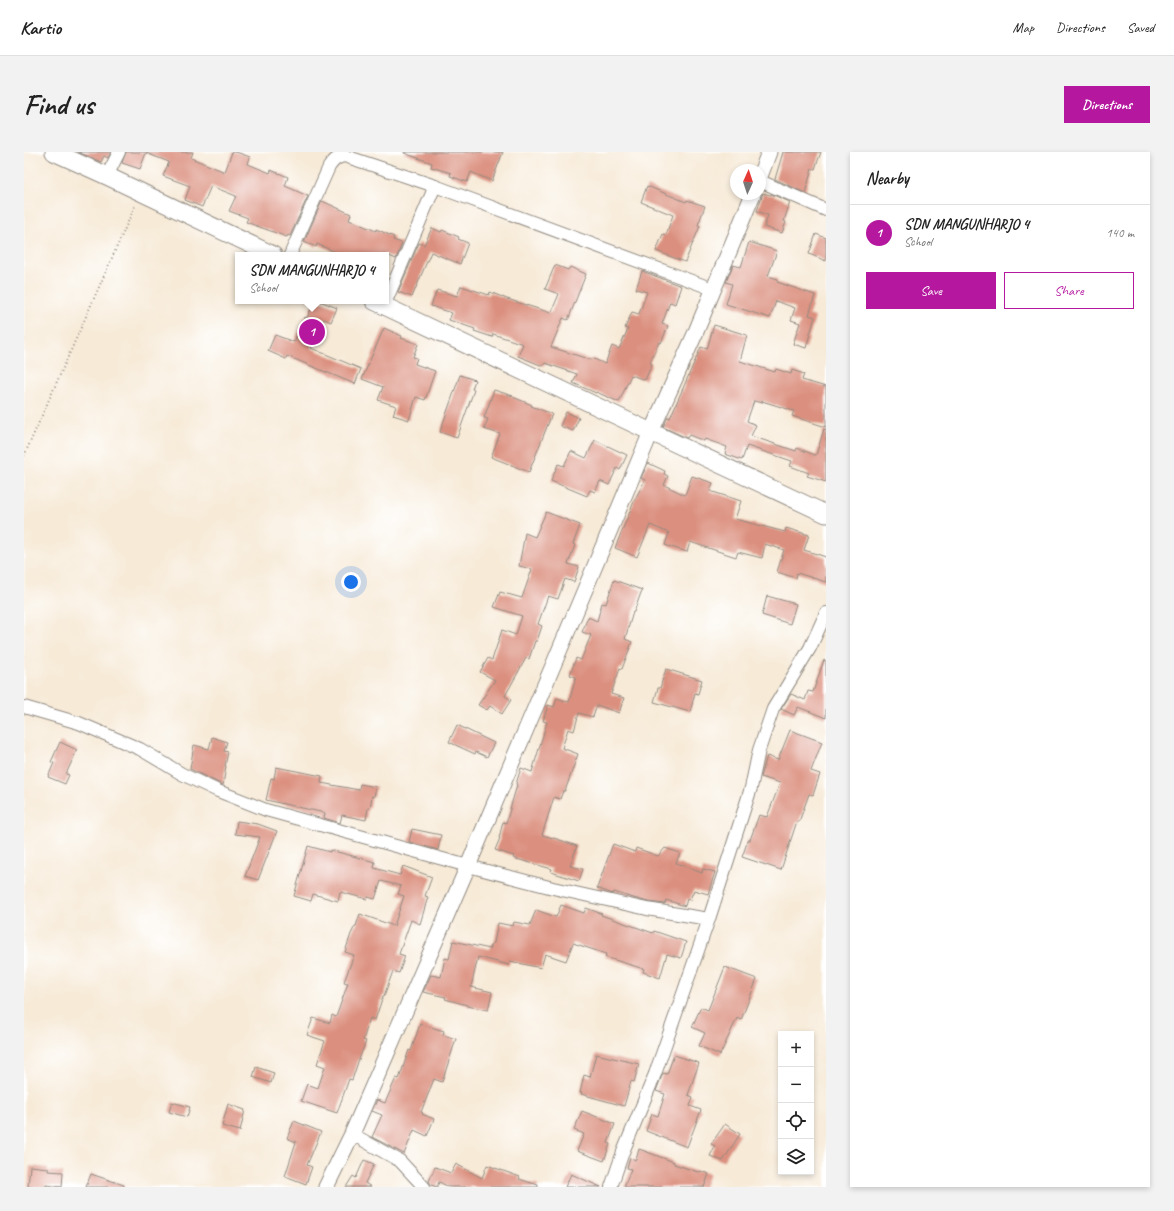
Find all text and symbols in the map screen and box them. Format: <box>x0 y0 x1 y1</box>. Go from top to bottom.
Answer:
text: Kartio <box>20 16 61 40</box>
text: Map <box>1013 19 1034 36</box>
text: Directions <box>1056 19 1105 36</box>
text: Saved <box>1127 19 1154 36</box>
button: Directions <box>1064 86 1150 123</box>
text: Find us <box>24 87 94 122</box>
north arrow <box>730 164 766 200</box>
text: Nearby <box>866 168 909 189</box>
text: SDN MANGUNHARJO 4 <box>904 215 1029 234</box>
text: 1 <box>876 225 882 241</box>
text: 140 m <box>1106 225 1134 241</box>
text: School <box>904 234 932 250</box>
popup <box>235 252 389 304</box>
text: SDN MANGUNHARJO 4 <box>249 261 375 280</box>
button: Save <box>866 272 996 309</box>
button: Share <box>1004 272 1134 309</box>
text: School <box>249 280 277 296</box>
pin: 1 <box>299 317 325 347</box>
your location <box>341 572 361 592</box>
map controls <box>778 1031 814 1175</box>
button: + <box>778 1031 814 1067</box>
button: − <box>778 1067 814 1103</box>
button: locate <box>778 1103 814 1139</box>
button: layers <box>778 1139 814 1175</box>

